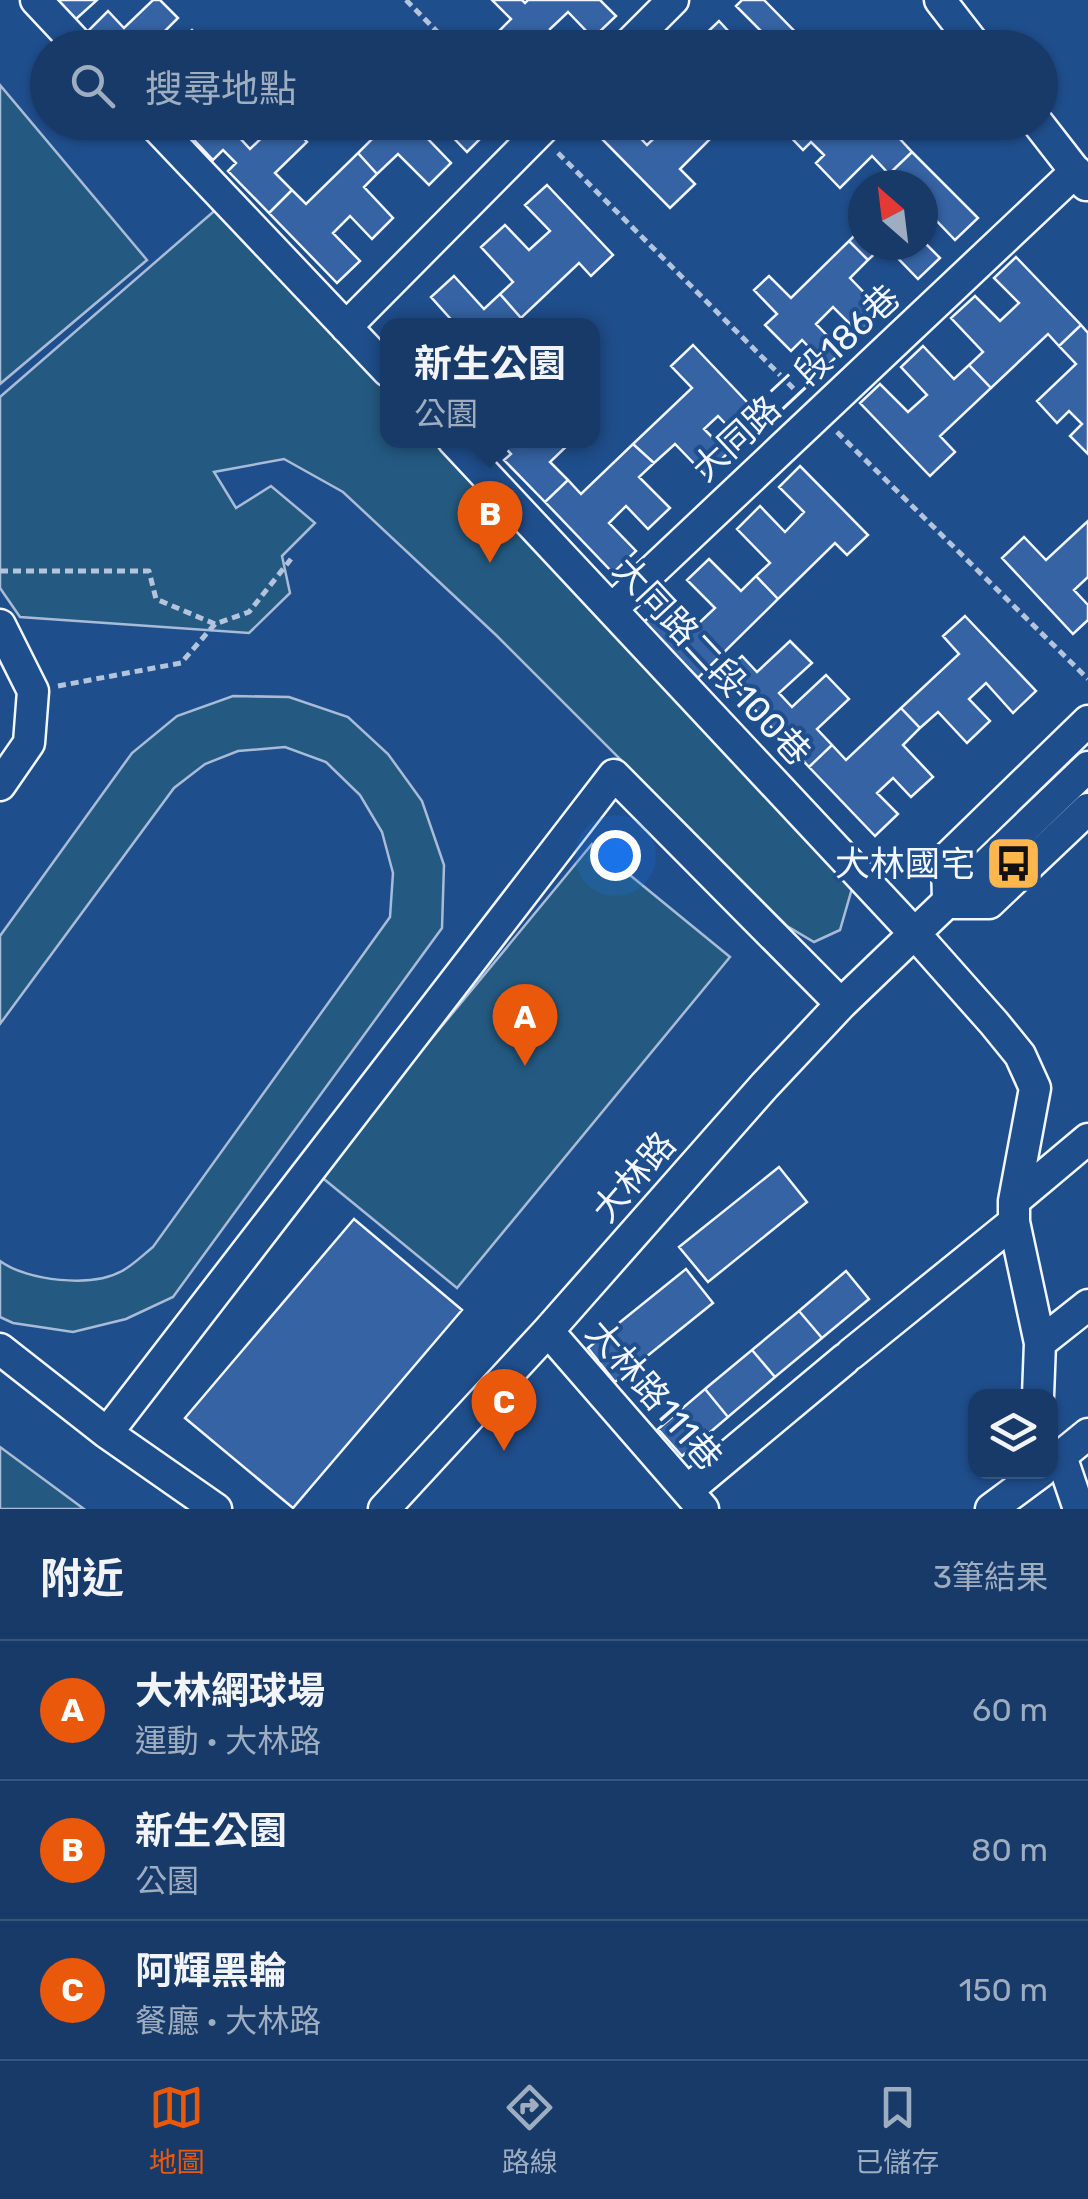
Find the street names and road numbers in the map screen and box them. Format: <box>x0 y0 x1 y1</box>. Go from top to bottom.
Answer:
street label: 大同路二段186巷 <box>684 276 908 490</box>
street label: 大同路二段100巷 <box>605 548 819 774</box>
street label: 大林路 <box>584 1124 684 1230</box>
street label: 大林路111巷 <box>577 1311 731 1479</box>

